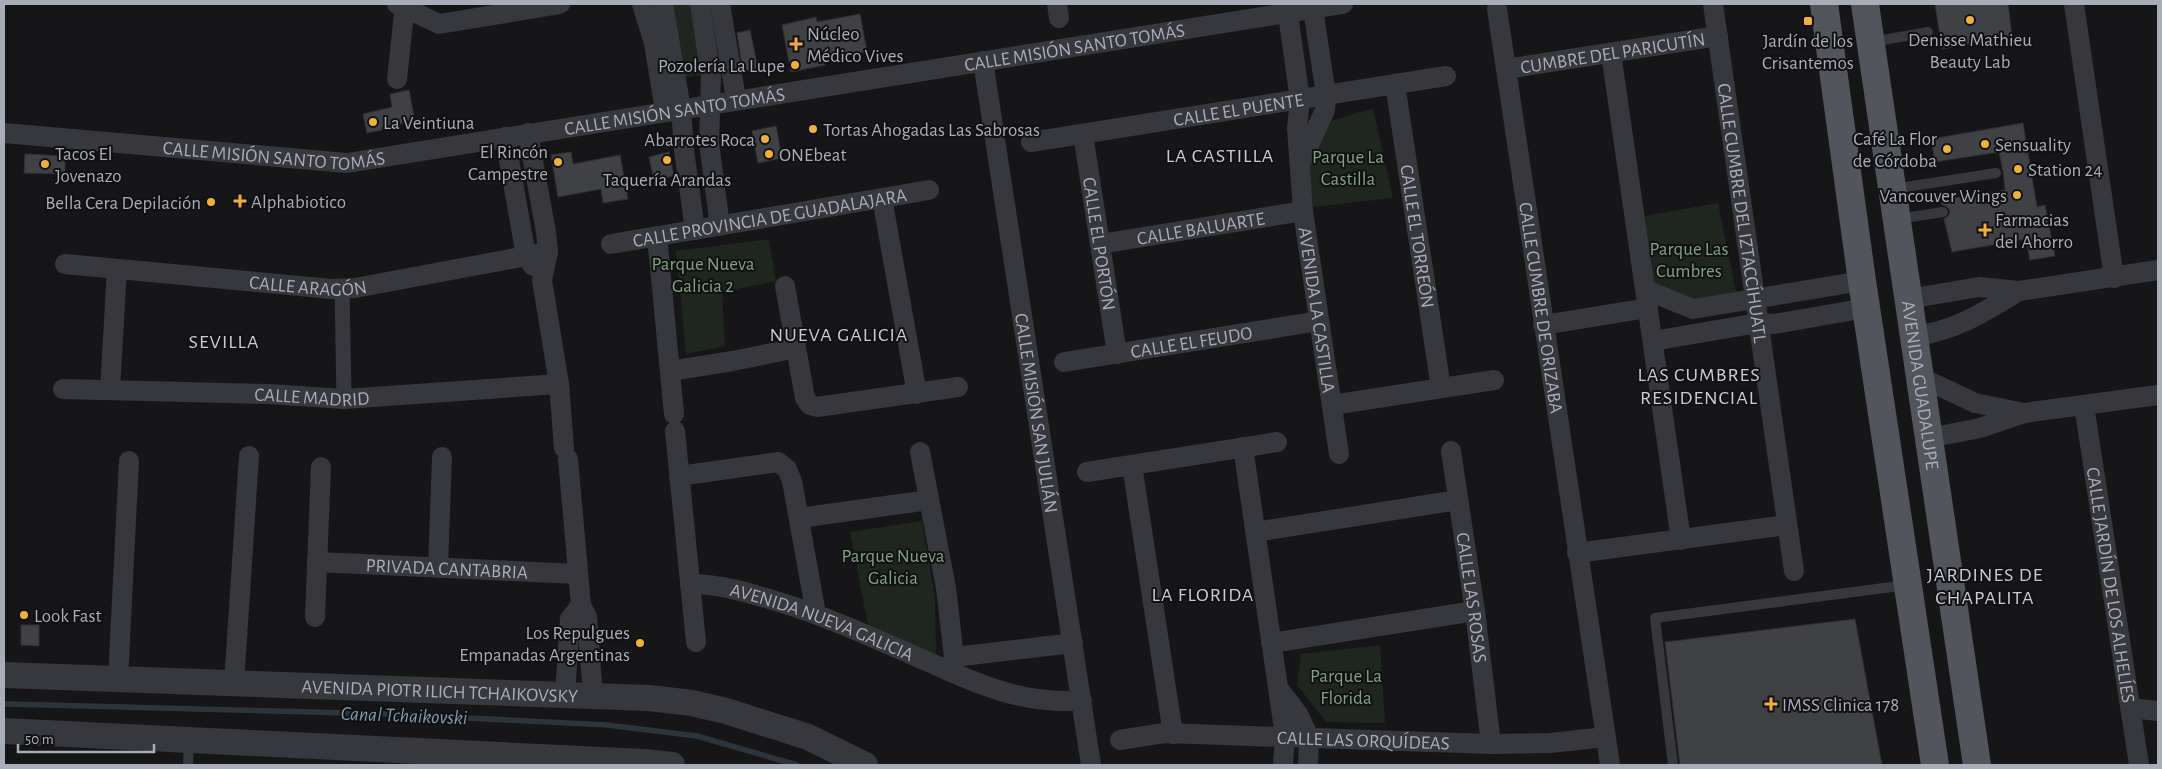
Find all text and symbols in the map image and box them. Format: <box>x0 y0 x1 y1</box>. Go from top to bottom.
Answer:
marker: Denisse Mathieu Beauty Lab <box>1964 14 1976 26</box>
marker: Jardín de los Crisantemos <box>1802 15 1814 27</box>
street label: CALLE MISIÓN SANTO TOMÁS <box>963 21 1186 75</box>
place label: Núcleo Médico Vives <box>807 25 903 66</box>
street label: CUMBRE DEL PARICUTÍN <box>1519 30 1707 78</box>
place label: Denisse Mathieu Beauty Lab <box>1908 31 2032 72</box>
place label: Jardín de los Crisantemos <box>1762 32 1854 73</box>
marker: Núcleo Médico Vives <box>789 37 803 51</box>
place label: Pozolería La Lupe <box>658 57 785 76</box>
marker: Pozolería La Lupe <box>789 59 801 71</box>
street label: CALLE CUMBRE DEL IZTACCÍHUATL <box>1713 82 1769 344</box>
street label: CALLE MISIÓN SANTO TOMÁS <box>563 85 786 139</box>
street label: CALLE EL PUENTE <box>1172 91 1305 130</box>
place label: La Veintiuna <box>383 114 475 133</box>
marker: La Veintiuna <box>367 116 379 128</box>
place label: Tortas Ahogadas Las Sabrosas <box>823 121 1040 140</box>
marker: Tortas Ahogadas Las Sabrosas <box>807 123 819 135</box>
place label: Café La Flor de Córdoba <box>1853 130 1937 171</box>
place label: Abarrotes Roca <box>644 131 755 150</box>
marker: Abarrotes Roca <box>759 133 771 145</box>
place label: Sensuality <box>1995 136 2071 155</box>
marker: Sensuality <box>1979 138 1991 150</box>
street label: CALLE MISIÓN SANTO TOMÁS <box>162 139 387 174</box>
place label: El Rincón Campestre <box>468 143 548 184</box>
marker: Café La Flor de Córdoba <box>1941 143 1953 155</box>
place label: Tacos El Jovenazo <box>55 145 122 186</box>
place label: ONEbeat <box>779 146 847 165</box>
district label: LA CASTILLA <box>1166 146 1274 166</box>
marker: ONEbeat <box>763 148 775 160</box>
park label: Parque La Castilla <box>1312 148 1384 189</box>
marker: Taquería Arandas <box>661 154 673 166</box>
marker: El Rincón Campestre <box>552 156 564 168</box>
marker: Tacos El Jovenazo <box>39 158 51 170</box>
place label: Station 24 <box>2028 161 2102 180</box>
street label: CALLE EL TORREÓN <box>1396 163 1437 310</box>
marker: Station 24 <box>2012 163 2024 175</box>
place label: Taquería Arandas <box>603 171 731 190</box>
street label: CALLE EL PORTÓN <box>1079 176 1118 312</box>
street label: CALLE PROVINCIA DE GUADALAJARA <box>632 186 908 251</box>
place label: Vancouver Wings <box>1879 187 2007 206</box>
marker: Vancouver Wings <box>2011 189 2023 201</box>
place label: Alphabiotico <box>251 193 346 212</box>
place label: Bella Cera Depilación <box>45 194 201 213</box>
marker: Alphabiotico <box>233 194 247 208</box>
marker: Bella Cera Depilación <box>205 196 217 208</box>
street label: CALLE CUMBRE DE ORIZABA <box>1515 201 1565 415</box>
street label: CALLE BALUARTE <box>1136 209 1266 249</box>
place label: Farmacias del Ahorro <box>1995 211 2073 252</box>
marker: Farmacias del Ahorro <box>1979 224 1991 236</box>
street label: AVENIDA LA CASTILLA <box>1294 226 1338 394</box>
park label: Parque Las Cumbres <box>1649 240 1729 281</box>
park label: Parque Nueva Galicia 2 <box>651 255 755 296</box>
street label: CALLE ARAGÓN <box>248 273 368 300</box>
street label: AVENIDA GUADALUPE <box>1898 299 1941 471</box>
street label: CALLE MISIÓN SAN JULIÁN <box>1011 312 1060 514</box>
street label: CALLE EL FEUDO <box>1129 324 1254 362</box>
district label: NUEVA GALICIA <box>770 325 908 345</box>
district label: SEVILLA <box>189 332 259 352</box>
district label: LAS CUMBRES RESIDENCIAL <box>1637 365 1761 408</box>
street label: CALLE MADRID <box>254 386 370 410</box>
street label: CALLE JARDÍN DE LOS ALHELÍES <box>2083 466 2137 704</box>
street label: CALLE LAS ROSAS <box>1452 531 1489 664</box>
park label: Parque Nueva Galicia <box>841 547 945 588</box>
street label: PRIVADA CANTABRIA <box>365 556 528 583</box>
district label: JARDINES DE CHAPALITA <box>1927 565 2043 608</box>
street label: AVENIDA NUEVA GALICIA <box>728 581 916 665</box>
district label: LA FLORIDA <box>1152 585 1254 605</box>
place label: Look Fast <box>34 607 102 626</box>
marker: Look Fast <box>18 609 30 621</box>
place label: Los Repulgues Empanadas Argentinas <box>459 624 630 665</box>
marker: Los Repulgues Empanadas Argentinas <box>634 637 646 649</box>
park label: Parque La Florida <box>1310 667 1382 708</box>
street label: AVENIDA PIOTR ILICH TCHAIKOVSKY <box>301 678 578 706</box>
place label: IMSS Clinica 178 <box>1782 696 1899 715</box>
marker: IMSS Clinica 178 <box>1764 697 1778 711</box>
water label: Canal Tchaikovski <box>340 704 468 728</box>
scale bar <box>18 722 154 754</box>
street label: CALLE LAS ORQUÍDEAS <box>1277 729 1450 754</box>
text: 50 m <box>25 732 54 747</box>

